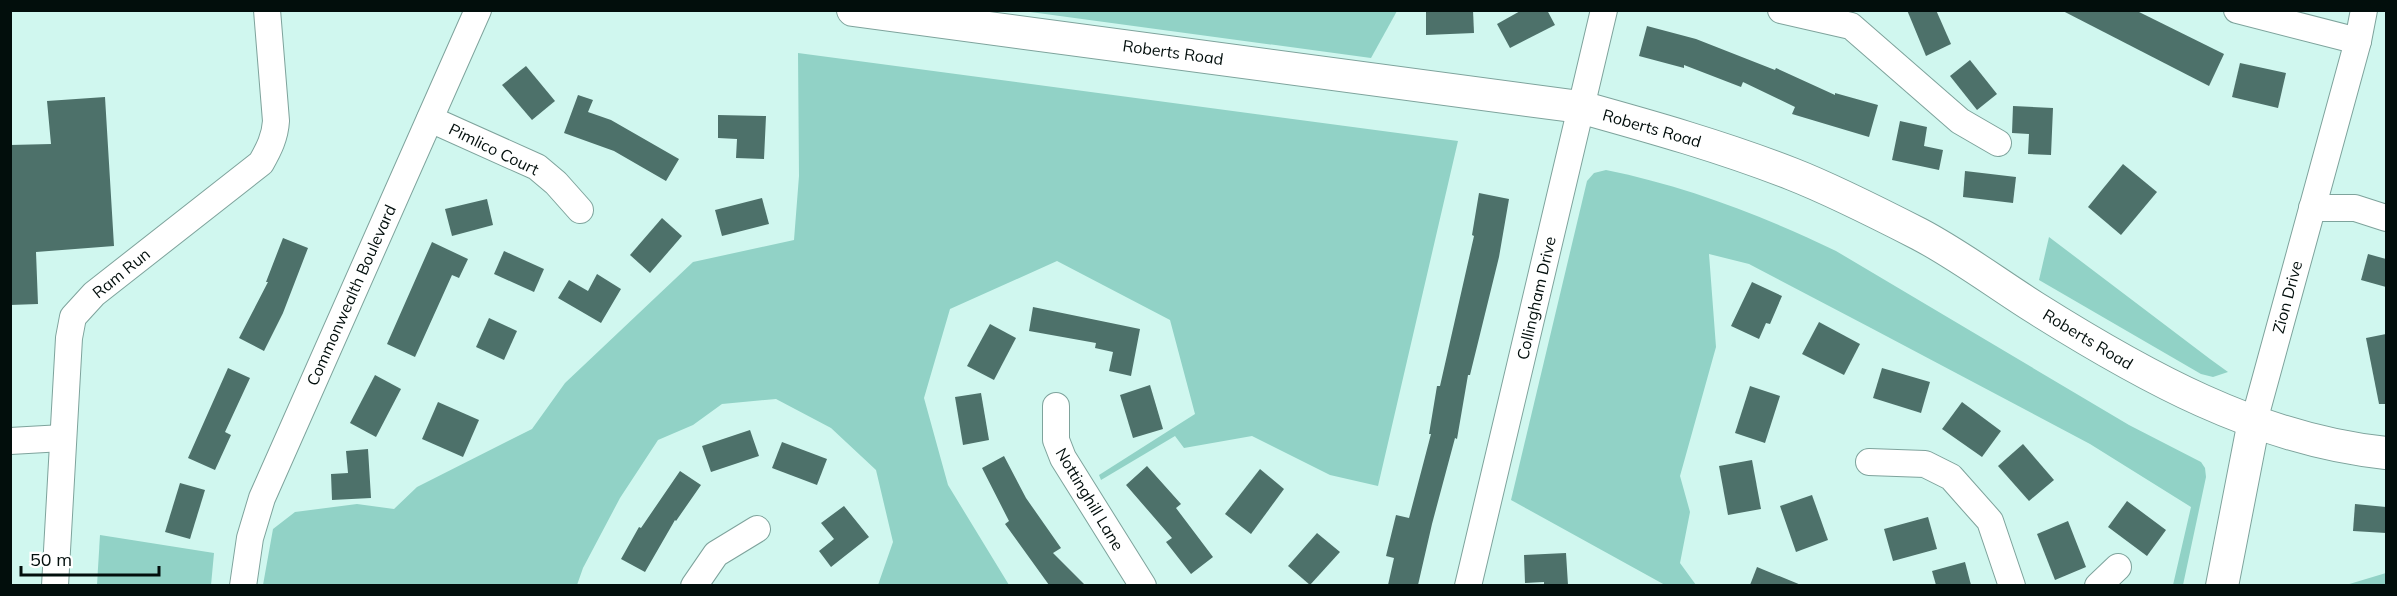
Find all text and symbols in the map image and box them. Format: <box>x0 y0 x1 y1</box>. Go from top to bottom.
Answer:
street label: Roberts Road <box>1121 35 1225 69</box>
street label: Roberts Road <box>1600 104 1704 152</box>
street label: Pimlico Court <box>446 119 543 180</box>
street label: Commonwealth Boulevard <box>302 201 400 389</box>
street label: Collingham Drive <box>1512 234 1560 362</box>
street label: Ram Run <box>88 244 154 302</box>
street label: Zion Drive <box>2268 258 2306 336</box>
street label: Roberts Road <box>2039 304 2137 374</box>
street label: Nottinghill Lane <box>1051 444 1129 554</box>
scale bar <box>21 539 159 577</box>
text: 50 m <box>30 548 72 571</box>

